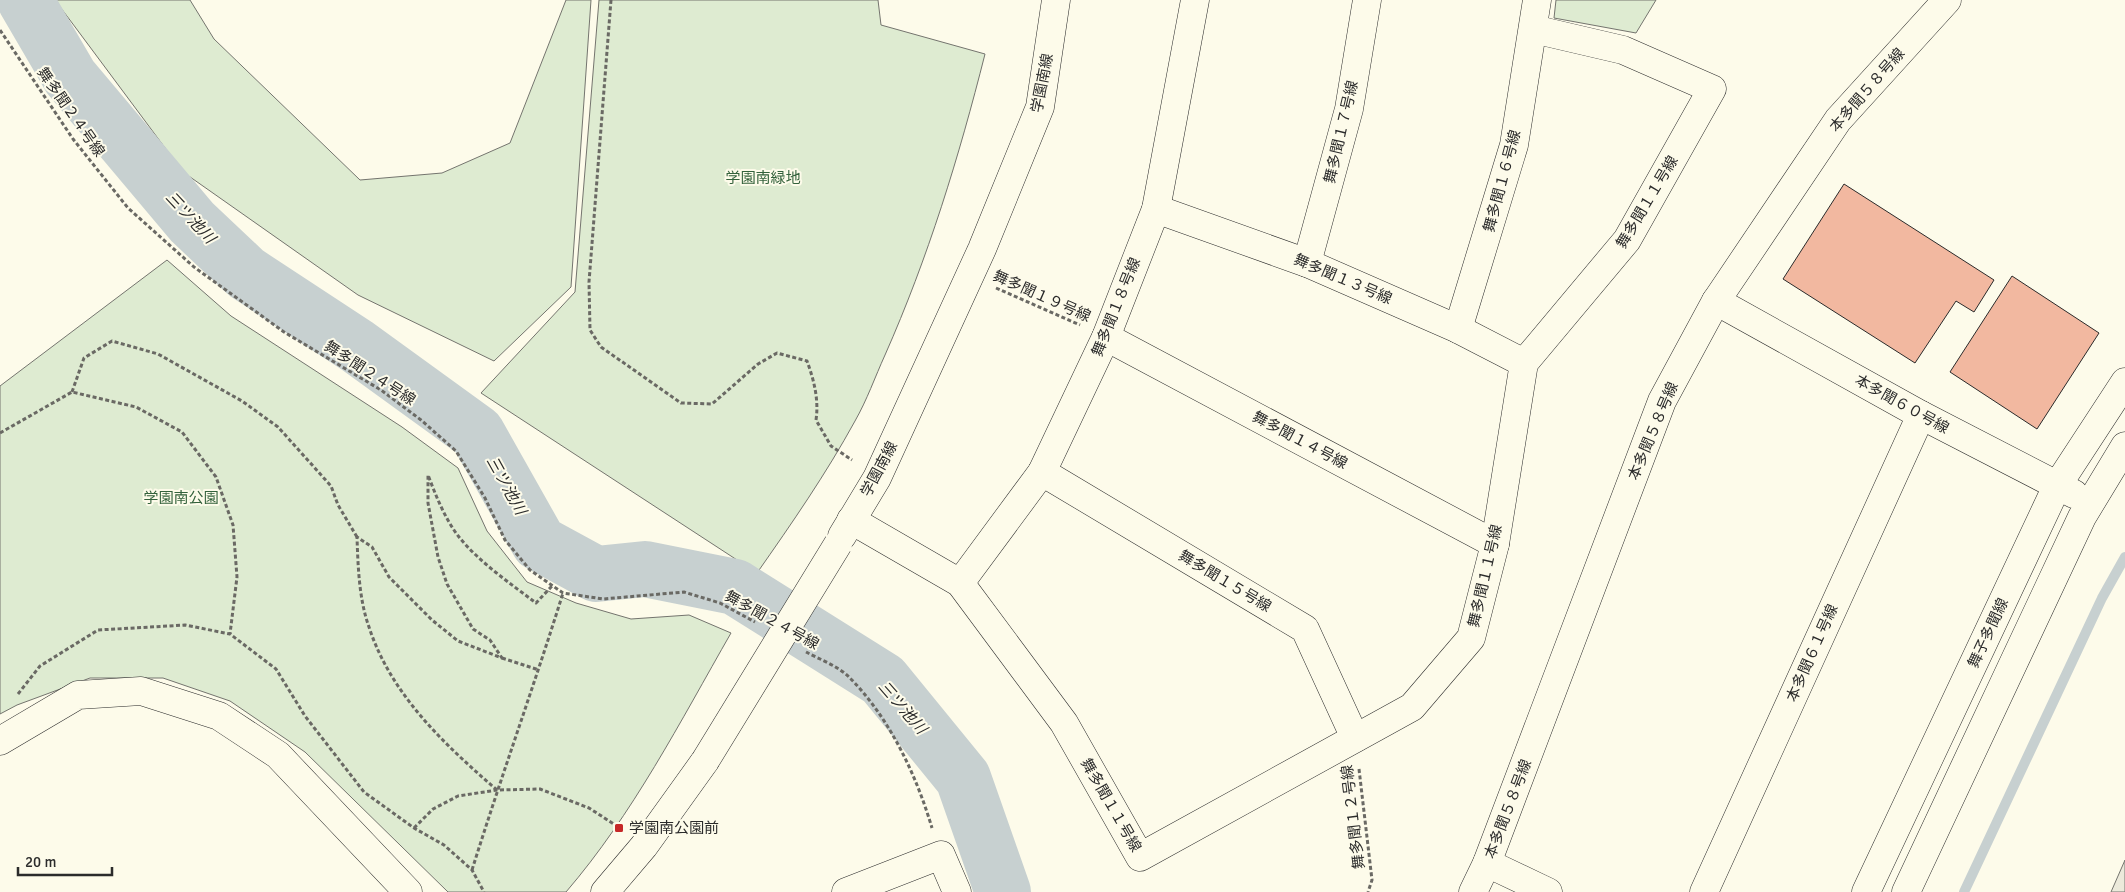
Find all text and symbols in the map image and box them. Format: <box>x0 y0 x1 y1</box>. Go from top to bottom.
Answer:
street label: 本多聞５８号線 <box>1826 44 1908 136</box>
street label: 学園南線 <box>1027 52 1057 114</box>
street label: 舞多聞２４号線 <box>34 64 108 160</box>
street label: 舞多聞１７号線 <box>1320 79 1362 185</box>
street label: 舞多聞１６号線 <box>1480 128 1524 234</box>
street label: 舞多聞１１号線 <box>1612 152 1682 252</box>
park label: 学園南緑地 <box>725 169 801 187</box>
water label: 三ツ池川 <box>161 187 221 249</box>
street label: 舞多聞１３号線 <box>1291 250 1395 308</box>
street label: 舞多聞１８号線 <box>1088 255 1144 359</box>
street label: 舞多聞１９号線 <box>990 266 1094 326</box>
street label: 舞多聞２４号線 <box>321 337 419 409</box>
street label: 本多聞６０号線 <box>1852 371 1952 437</box>
street label: 本多聞５８号線 <box>1624 379 1682 483</box>
street label: 舞多聞１４号線 <box>1249 407 1351 473</box>
street label: 学園南線 <box>857 438 901 500</box>
water label: 三ツ池川 <box>482 453 531 520</box>
park label: 学園南公園 <box>143 489 219 507</box>
street label: 舞多聞１１号線 <box>1464 523 1506 629</box>
street label: 舞多聞１５号線 <box>1175 546 1275 616</box>
street label: 舞多聞２４号線 <box>722 587 822 653</box>
street label: 舞子多聞線 <box>1964 595 2012 671</box>
street label: 本多聞６１号線 <box>1782 601 1842 705</box>
water label: 三ツ池川 <box>874 677 932 740</box>
street label: 舞多聞１１号線 <box>1077 755 1145 855</box>
street label: 本多聞５８号線 <box>1481 757 1535 861</box>
street label: 舞多聞１２号線 <box>1338 764 1368 870</box>
place label: 学園南公園前 <box>629 819 719 837</box>
marker: 学園南公園前 <box>613 822 625 834</box>
scale bar <box>18 844 111 876</box>
text: 20 m <box>25 853 56 871</box>

